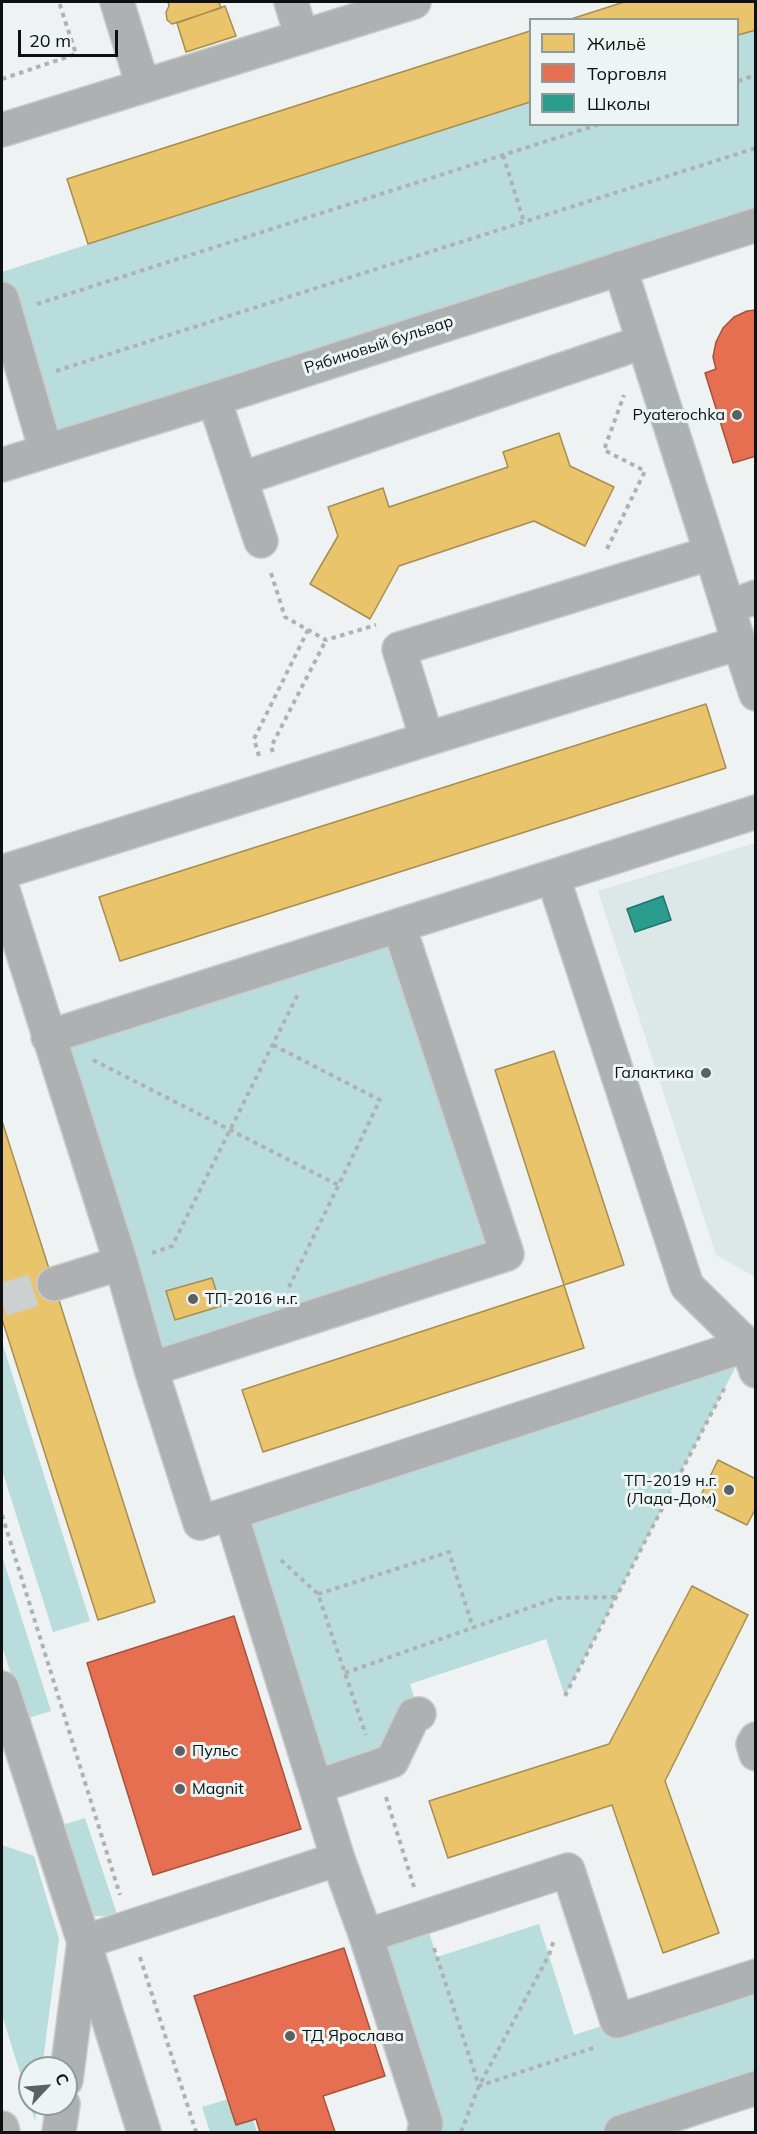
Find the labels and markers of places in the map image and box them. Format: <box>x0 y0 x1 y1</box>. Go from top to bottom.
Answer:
place label: Pyaterochka <box>633 405 725 425</box>
marker: Pyaterochka <box>730 408 744 422</box>
place label: Галактика <box>615 1063 694 1083</box>
marker: Галактика <box>699 1066 713 1080</box>
place label: ТП-2016 н.г. <box>205 1289 298 1309</box>
marker: ТП-2016 н.г. <box>186 1292 200 1306</box>
place label: ТП-2019 н.г. (Лада-Дом) <box>624 1471 717 1509</box>
marker: ТП-2019 н.г. (Лада-Дом) <box>722 1483 736 1497</box>
place label: Пульс <box>192 1741 239 1761</box>
marker: Пульс <box>173 1744 187 1758</box>
place label: Magnit <box>192 1779 244 1799</box>
marker: Magnit <box>173 1782 187 1796</box>
place label: ТД Ярослава <box>302 2026 404 2046</box>
marker: ТД Ярослава <box>283 2029 297 2043</box>

